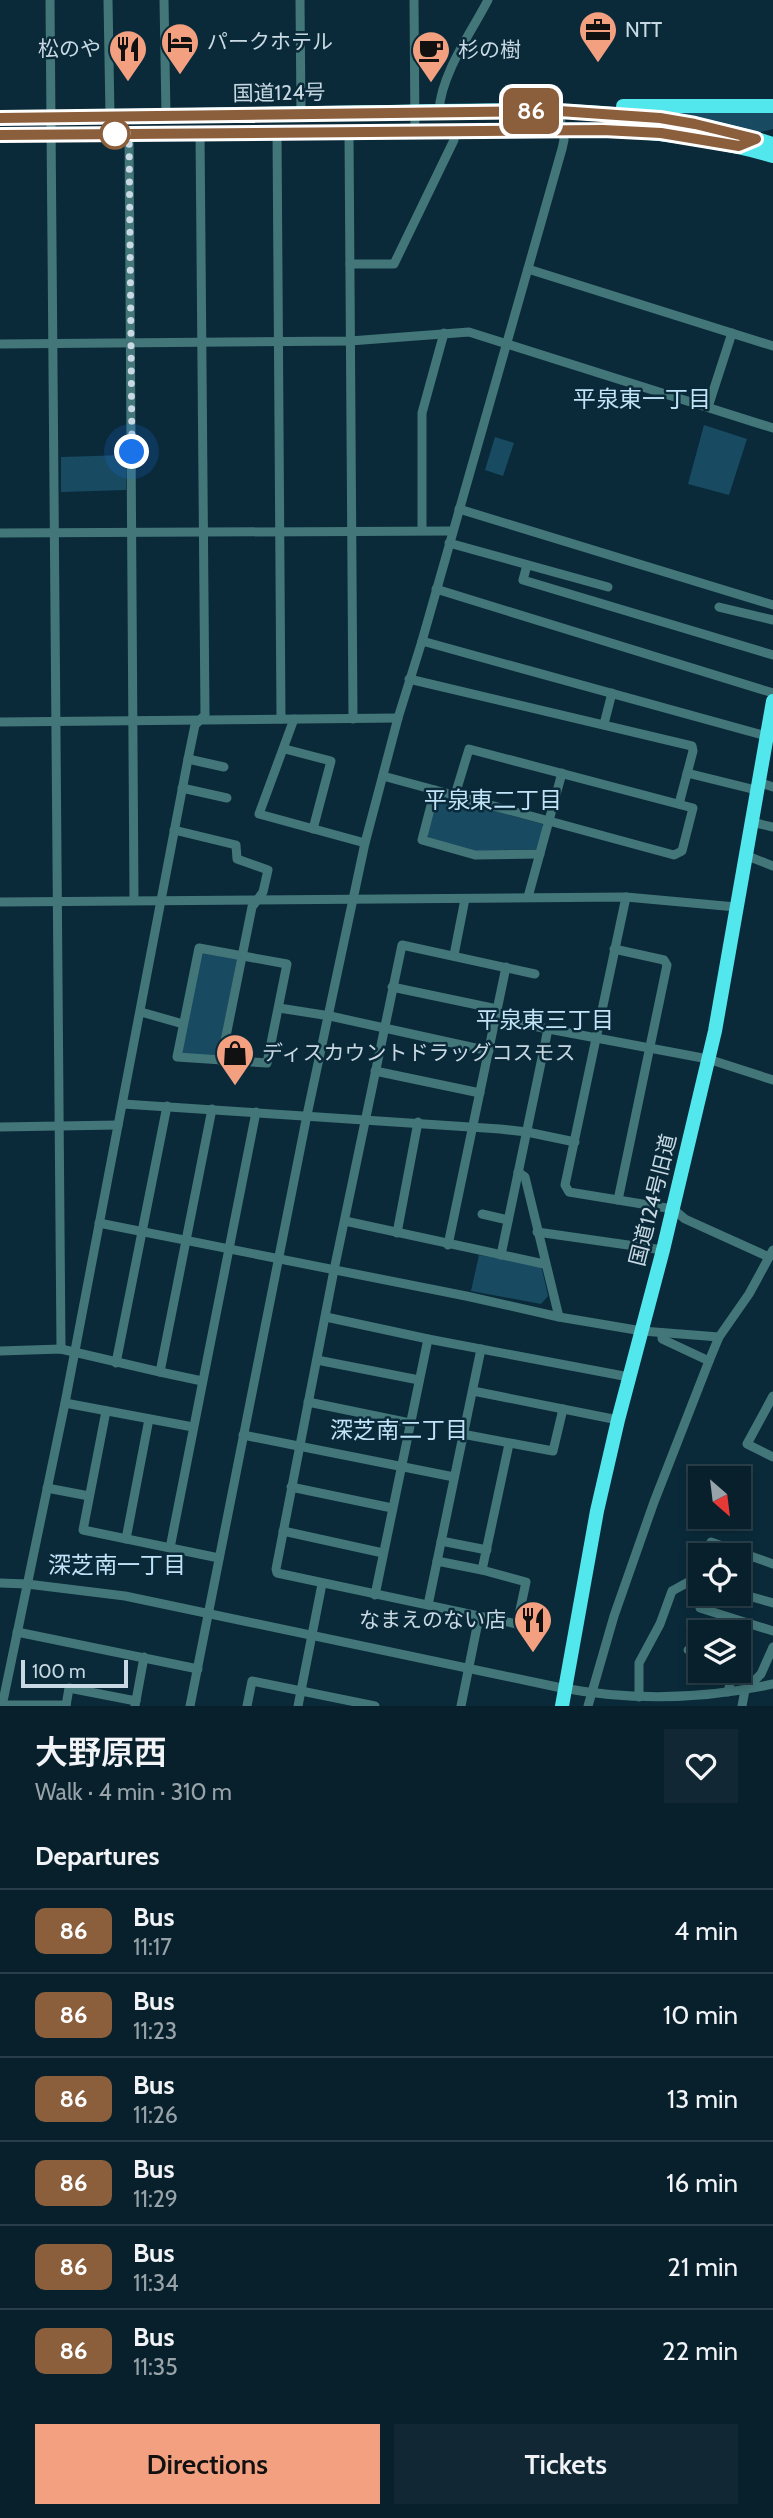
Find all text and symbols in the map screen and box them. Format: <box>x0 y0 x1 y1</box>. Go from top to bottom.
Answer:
office icon: NTT <box>577 9 619 64</box>
place label: NTT <box>625 17 662 42</box>
hotel icon: パークホテル <box>159 21 201 76</box>
restaurant icon: 松のや <box>107 28 149 83</box>
place label: パークホテル <box>207 29 333 54</box>
cafe icon: 杉の樹 <box>410 29 452 84</box>
place label: 松のや <box>38 36 101 61</box>
place label: 杉の樹 <box>458 37 521 62</box>
street label: 国道124号 <box>232 79 326 106</box>
line badge: 86 <box>500 88 562 134</box>
text: 86 <box>517 96 545 125</box>
unlabelled marker <box>100 119 130 149</box>
district label: 平泉東一丁目 <box>573 385 711 413</box>
your location <box>114 434 149 469</box>
district label: 平泉東二丁目 <box>424 786 562 814</box>
district label: 平泉東三丁目 <box>476 1006 614 1034</box>
shop icon: ディスカウントドラッグコスモス <box>214 1032 256 1087</box>
place label: ディスカウントドラッグコスモス <box>262 1040 576 1065</box>
street label: 国道124号旧道 <box>624 1131 681 1268</box>
district label: 深芝南二丁目 <box>330 1416 468 1444</box>
north arrow <box>688 1466 751 1530</box>
map controls <box>688 1466 751 1683</box>
button: locate <box>688 1543 751 1606</box>
district label: 深芝南一丁目 <box>48 1551 186 1579</box>
restaurant icon: なまえのない店 <box>512 1599 554 1654</box>
place label: なまえのない店 <box>359 1607 506 1632</box>
button: layers <box>688 1620 751 1683</box>
scale bar <box>21 1657 128 1689</box>
text: 100 m <box>32 1660 86 1683</box>
button: heart <box>664 1729 738 1803</box>
text: 大野原西 <box>35 1732 167 1772</box>
text: Walk · 4 min · 310 m <box>35 1778 232 1806</box>
text: Departures <box>35 1840 159 1872</box>
text: Bus <box>133 1901 174 1933</box>
text: 4 min <box>674 1915 738 1947</box>
text: 86 <box>60 1916 87 1945</box>
text: 11:17 <box>133 1933 172 1961</box>
text: Bus <box>133 1985 174 2017</box>
text: 10 min <box>663 1999 738 2031</box>
text: 86 <box>60 2000 87 2029</box>
text: 11:23 <box>133 2017 177 2045</box>
text: Bus <box>133 2069 174 2101</box>
text: 13 min <box>667 2083 738 2115</box>
text: 86 <box>60 2084 87 2113</box>
text: 11:26 <box>133 2101 178 2129</box>
text: Bus <box>133 2153 174 2185</box>
text: 16 min <box>666 2167 738 2199</box>
text: 86 <box>60 2168 87 2197</box>
text: 11:29 <box>133 2185 178 2213</box>
text: Bus <box>133 2237 174 2269</box>
text: 21 min <box>667 2251 738 2283</box>
text: 86 <box>60 2252 87 2281</box>
text: 11:34 <box>133 2269 179 2297</box>
text: Bus <box>133 2321 174 2353</box>
text: 22 min <box>662 2335 738 2367</box>
text: 86 <box>60 2336 87 2365</box>
text: 11:35 <box>133 2353 178 2381</box>
button: Directions <box>35 2424 380 2504</box>
button: Tickets <box>394 2424 738 2504</box>

